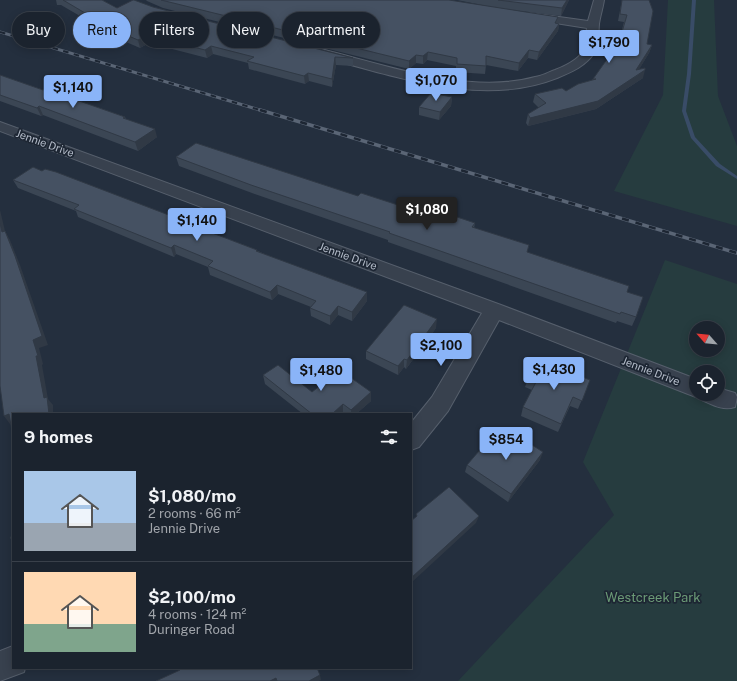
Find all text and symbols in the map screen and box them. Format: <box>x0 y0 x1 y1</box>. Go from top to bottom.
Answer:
chip: Buy <box>12 12 65 48</box>
chip: Rent <box>73 12 131 48</box>
chip: Filters <box>139 12 209 48</box>
chip: New <box>217 12 274 48</box>
chip: Apartment <box>282 12 380 48</box>
pin: $1,790 <box>576 30 642 64</box>
text: $1,790 <box>588 35 630 50</box>
pin: $1,070 <box>403 68 469 102</box>
text: $1,070 <box>415 73 457 88</box>
pin: $1,140 <box>40 75 106 109</box>
text: $1,140 <box>53 80 93 95</box>
street label: Jennie Drive <box>14 127 76 159</box>
pin: $1,080 <box>394 197 460 231</box>
text: $1,080 <box>405 202 449 217</box>
pin: $1,140 <box>164 208 230 242</box>
text: $1,140 <box>177 213 217 228</box>
street label: Jennie Drive <box>317 240 379 272</box>
north arrow <box>689 321 725 357</box>
map controls <box>689 321 725 401</box>
pin: $2,100 <box>408 333 474 367</box>
text: $2,100 <box>420 338 462 353</box>
street label: Jennie Drive <box>620 354 682 388</box>
pin: $1,430 <box>521 357 587 391</box>
pin: $1,480 <box>288 358 354 392</box>
text: $1,430 <box>532 362 576 377</box>
text: $1,480 <box>299 363 343 378</box>
button: locate <box>689 365 725 401</box>
icon: filters <box>378 426 400 448</box>
text: 9 homes <box>24 427 93 447</box>
pin: $854 <box>482 427 530 461</box>
text: $854 <box>489 432 523 447</box>
text: $1,080/mo <box>148 486 236 506</box>
icon: home <box>56 487 104 535</box>
text: 2 rooms · 66 m² <box>148 506 241 521</box>
text: Jennie Drive <box>148 521 220 536</box>
text: $2,100/mo <box>148 587 236 607</box>
icon: home <box>56 588 104 636</box>
park label: Westcreek Park <box>605 590 701 605</box>
text: 4 rooms · 124 m² <box>148 607 246 622</box>
text: Duringer Road <box>148 622 235 637</box>

